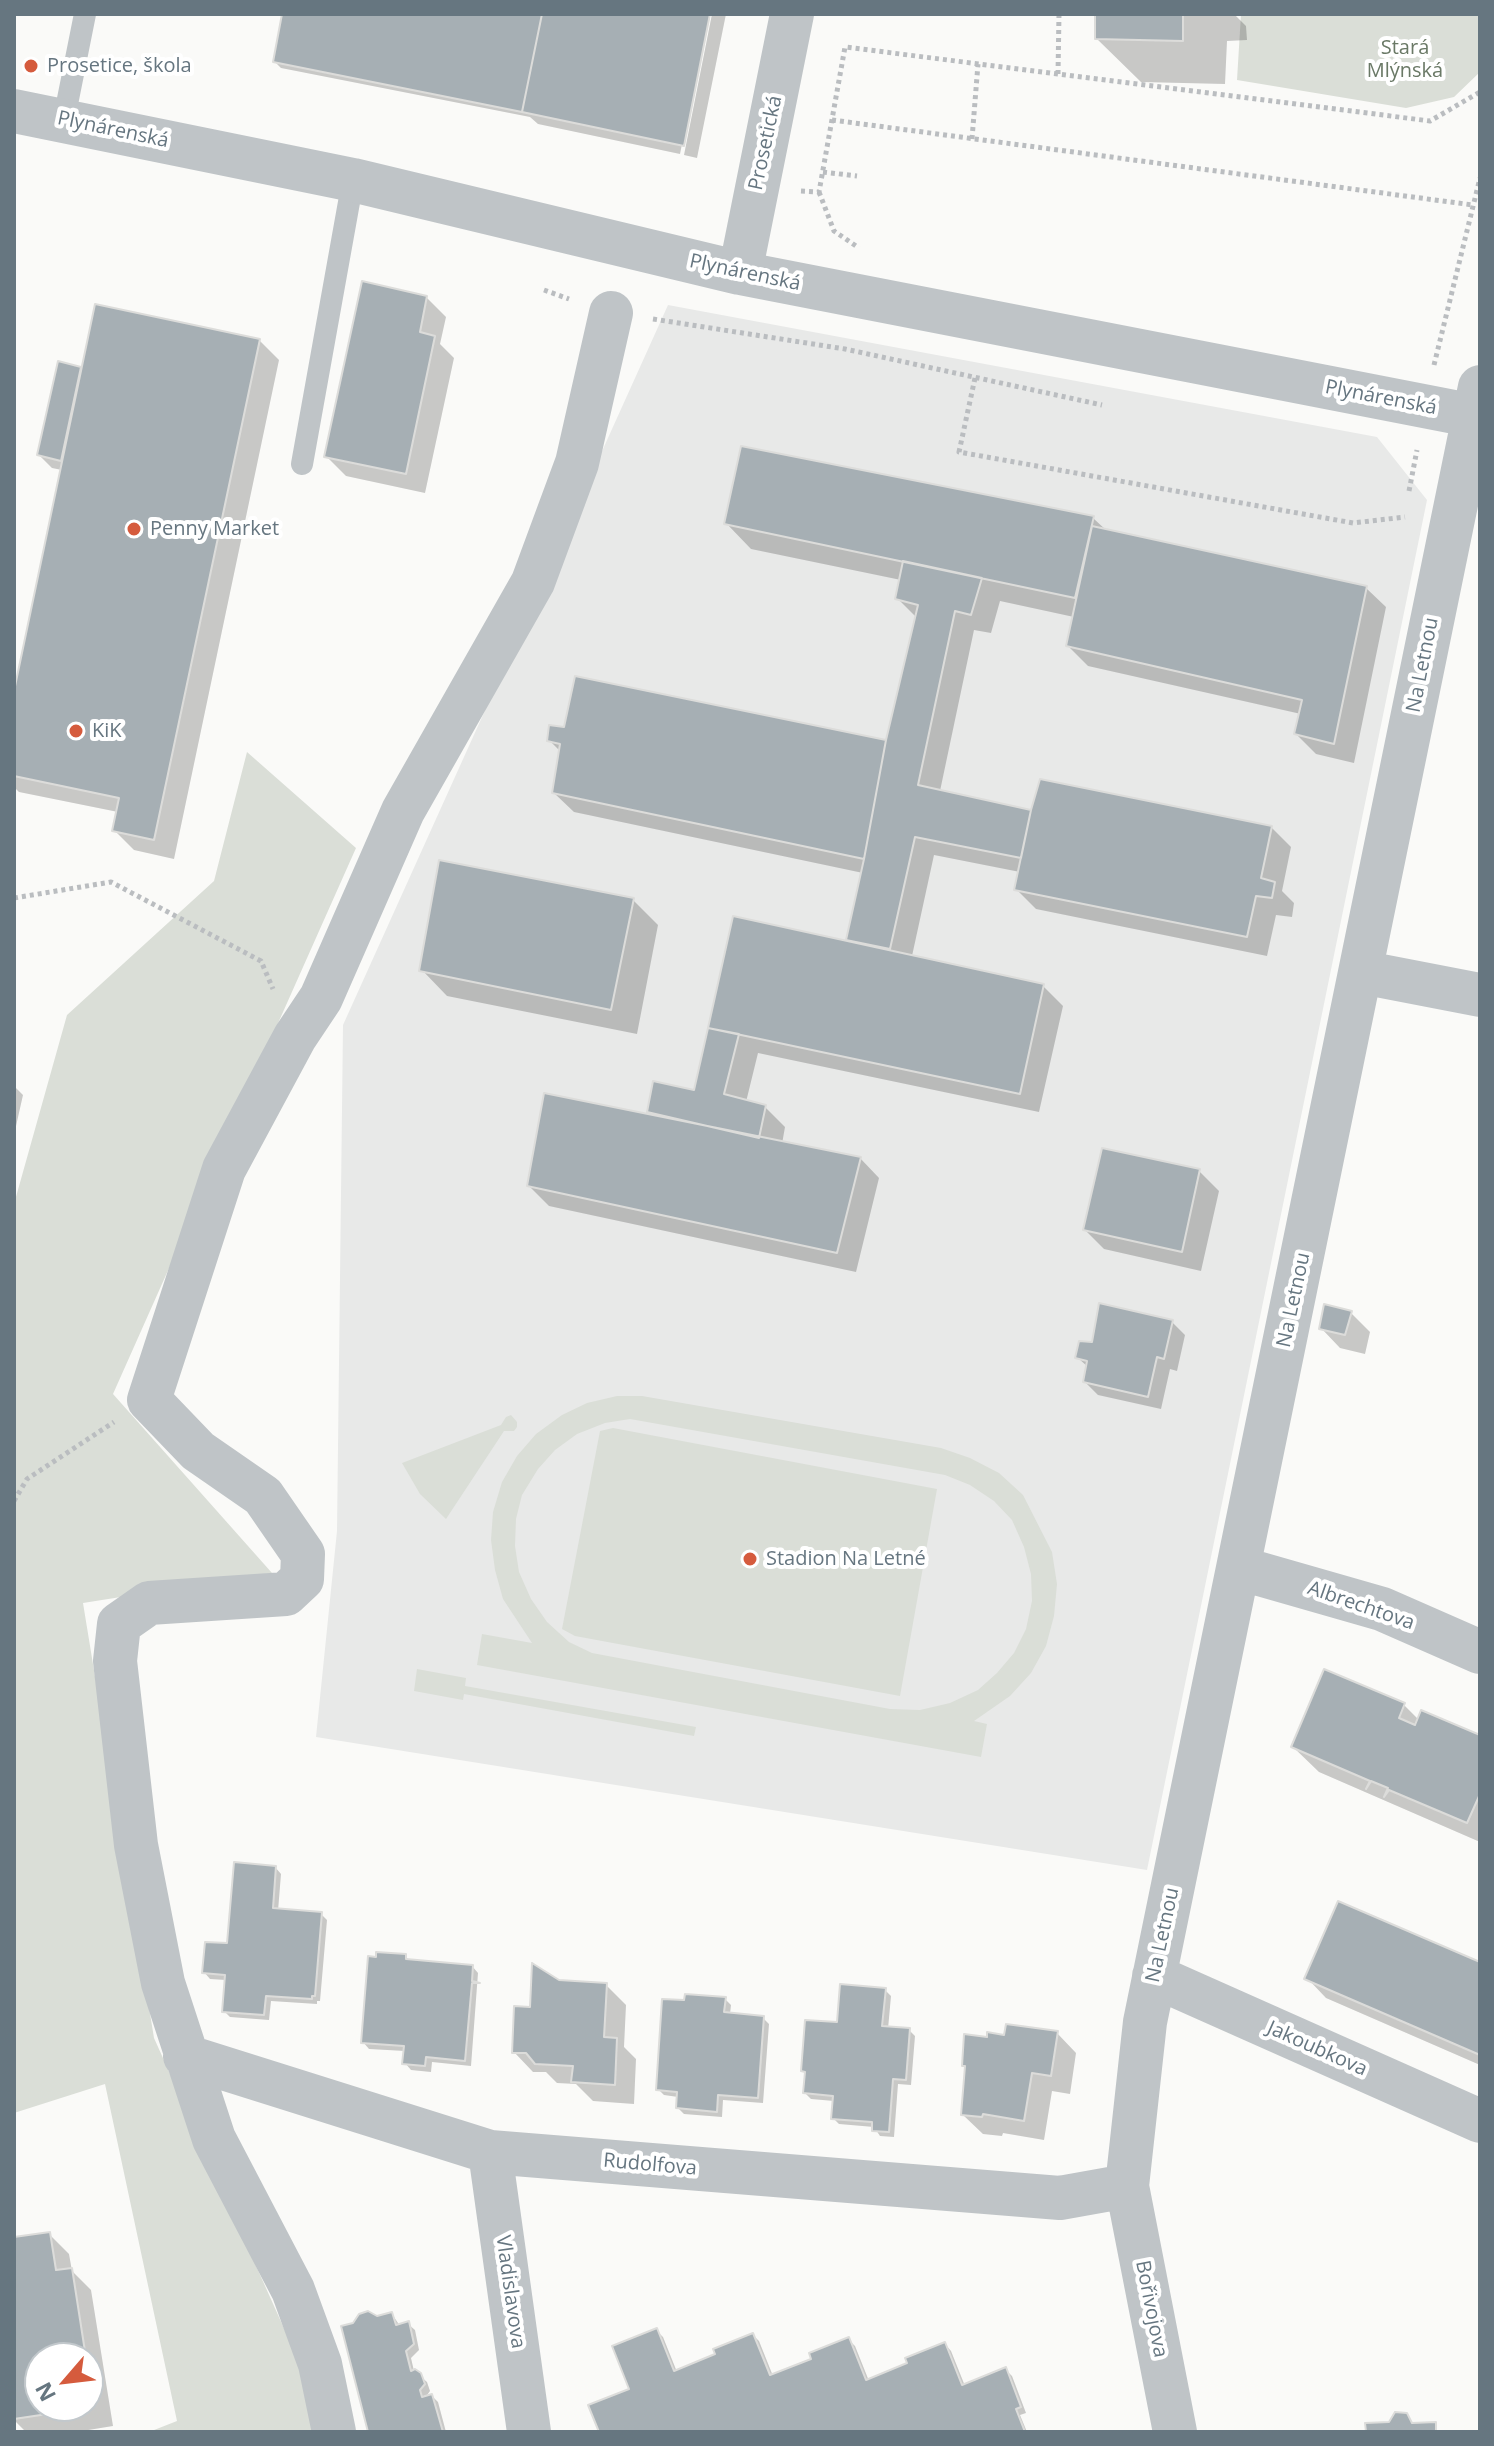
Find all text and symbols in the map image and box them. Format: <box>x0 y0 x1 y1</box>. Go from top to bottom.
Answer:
park label: Stará Mlýnská <box>1367 36 1443 83</box>
place label: Prosetice, škola <box>47 54 192 78</box>
marker: Prosetice, škola <box>22 57 40 75</box>
street label: Prosetická <box>744 93 788 193</box>
street label: Plynárenská <box>55 106 171 154</box>
street label: Plynárenská <box>687 249 803 297</box>
street label: Plynárenská <box>1323 375 1439 421</box>
place label: Penny Market <box>150 517 279 541</box>
marker: Penny Market <box>125 520 143 538</box>
street label: Na Letnou <box>1402 615 1444 715</box>
place label: KiK <box>92 719 122 743</box>
marker: KiK <box>67 722 85 740</box>
street label: Na Letnou <box>1272 1250 1316 1350</box>
place label: Stadion Na Letné <box>766 1547 926 1571</box>
marker: Stadion Na Letné <box>741 1550 759 1568</box>
street label: Albrechtova <box>1304 1577 1418 1635</box>
street label: Na Letnou <box>1141 1885 1185 1985</box>
street label: Jakoubkova <box>1263 2016 1371 2082</box>
street label: Rudolfova <box>602 2149 698 2181</box>
street label: Vladislavova <box>490 2234 530 2350</box>
street label: Bořivojova <box>1130 2258 1172 2360</box>
north arrow <box>24 2342 104 2422</box>
text: N <box>27 2377 62 2407</box>

